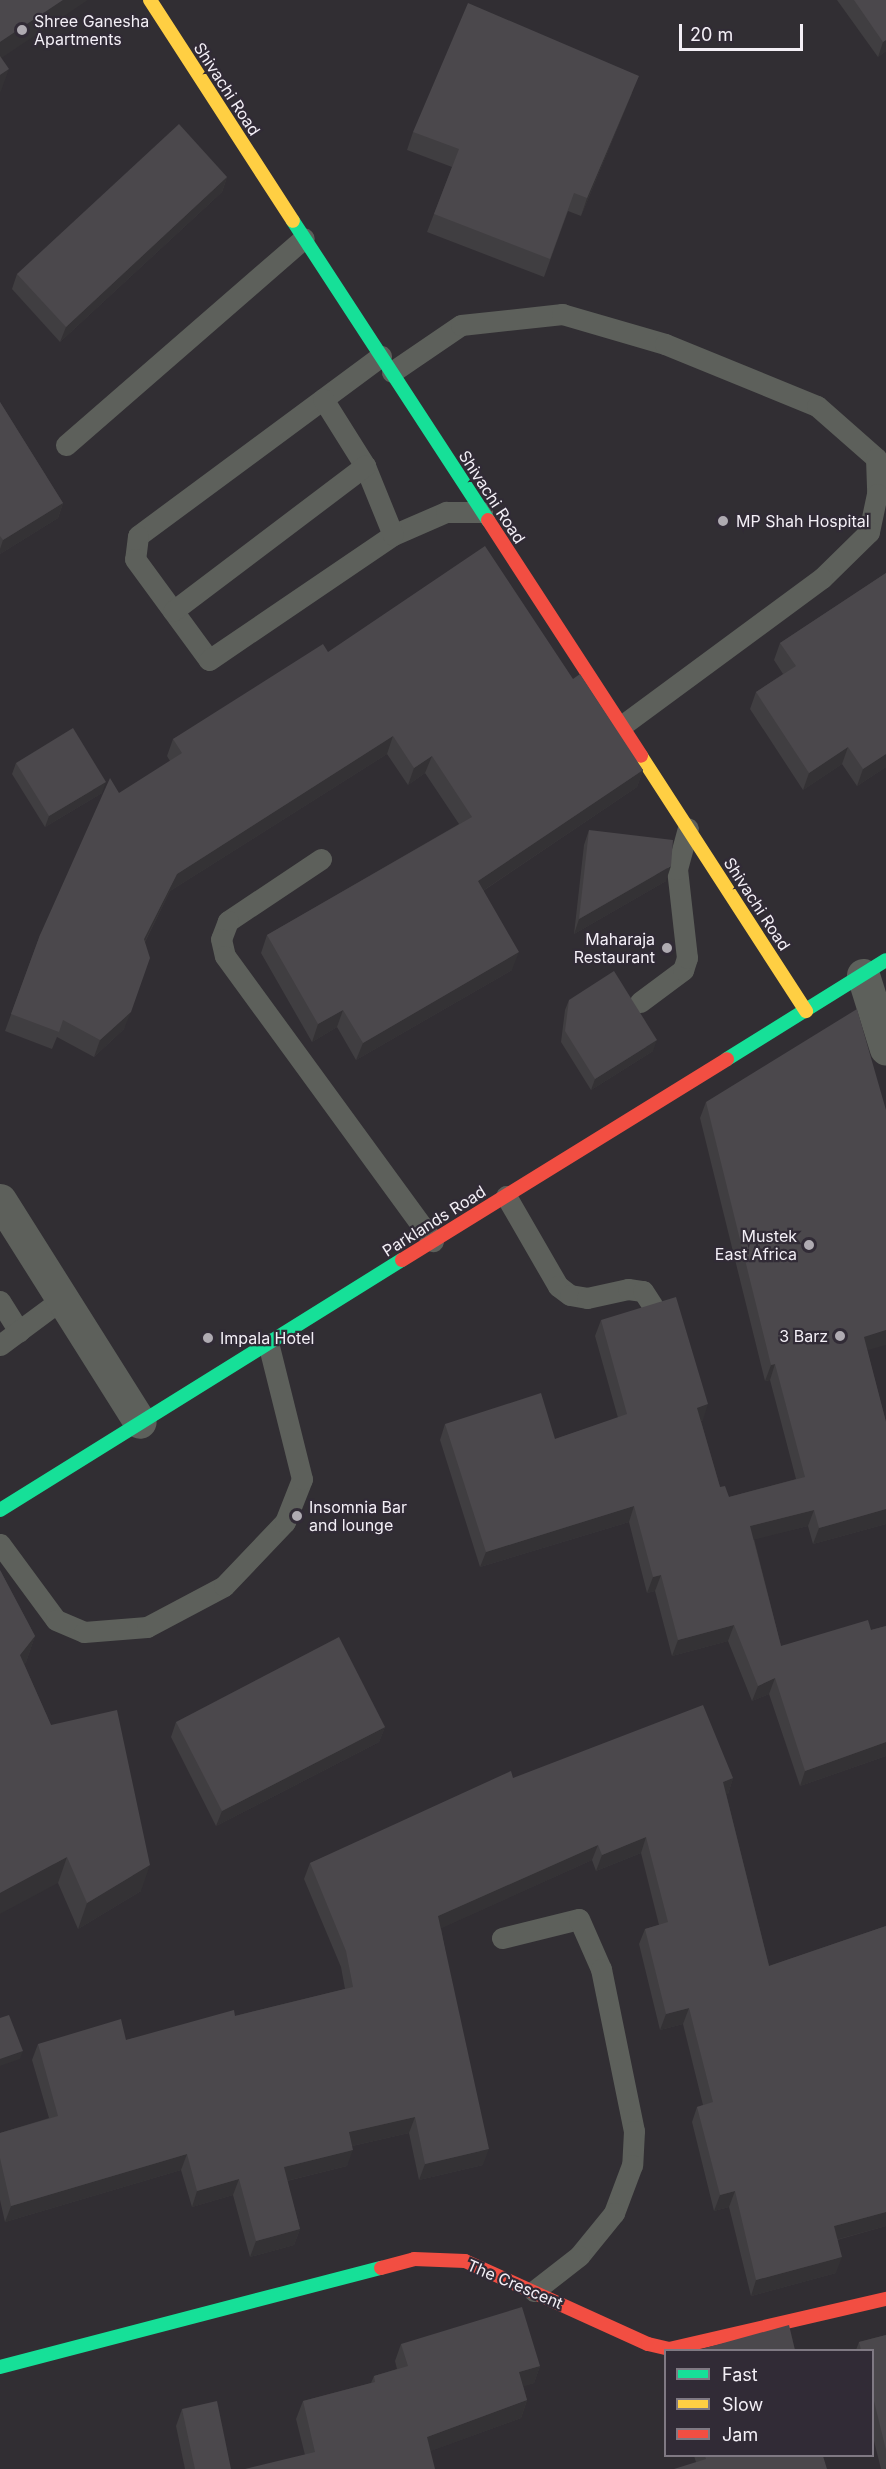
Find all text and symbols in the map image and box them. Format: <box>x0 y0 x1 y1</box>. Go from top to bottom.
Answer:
place label: Shree Ganesha Apartments <box>34 11 149 49</box>
scale bar <box>682 12 806 50</box>
marker: Shree Ganesha Apartments <box>15 23 29 37</box>
text: 20 m <box>690 24 733 45</box>
street label: Shivachi Road <box>190 39 264 139</box>
street label: Shivachi Road <box>455 447 529 547</box>
place label: MP Shah Hospital <box>736 511 870 531</box>
marker: MP Shah Hospital <box>714 512 732 530</box>
street label: Shivachi Road <box>720 854 794 954</box>
place label: Maharaja Restaurant <box>574 929 655 967</box>
marker: Maharaja Restaurant <box>660 941 674 955</box>
street label: Parklands Road <box>379 1182 489 1260</box>
place label: Mustek East Africa <box>715 1226 797 1264</box>
marker: Mustek East Africa <box>802 1238 816 1252</box>
place label: 3 Barz <box>779 1326 828 1346</box>
place label: Impala Hotel <box>220 1328 314 1348</box>
marker: 3 Barz <box>833 1329 847 1343</box>
marker: Impala Hotel <box>201 1331 215 1345</box>
place label: Insomnia Bar and lounge <box>309 1497 407 1535</box>
marker: Insomnia Bar and lounge <box>290 1509 304 1523</box>
street label: The Crescent <box>464 2255 566 2313</box>
legend <box>664 2349 874 2457</box>
text: Fast <box>722 2364 758 2385</box>
text: Slow <box>722 2394 763 2415</box>
text: Jam <box>722 2424 758 2445</box>

